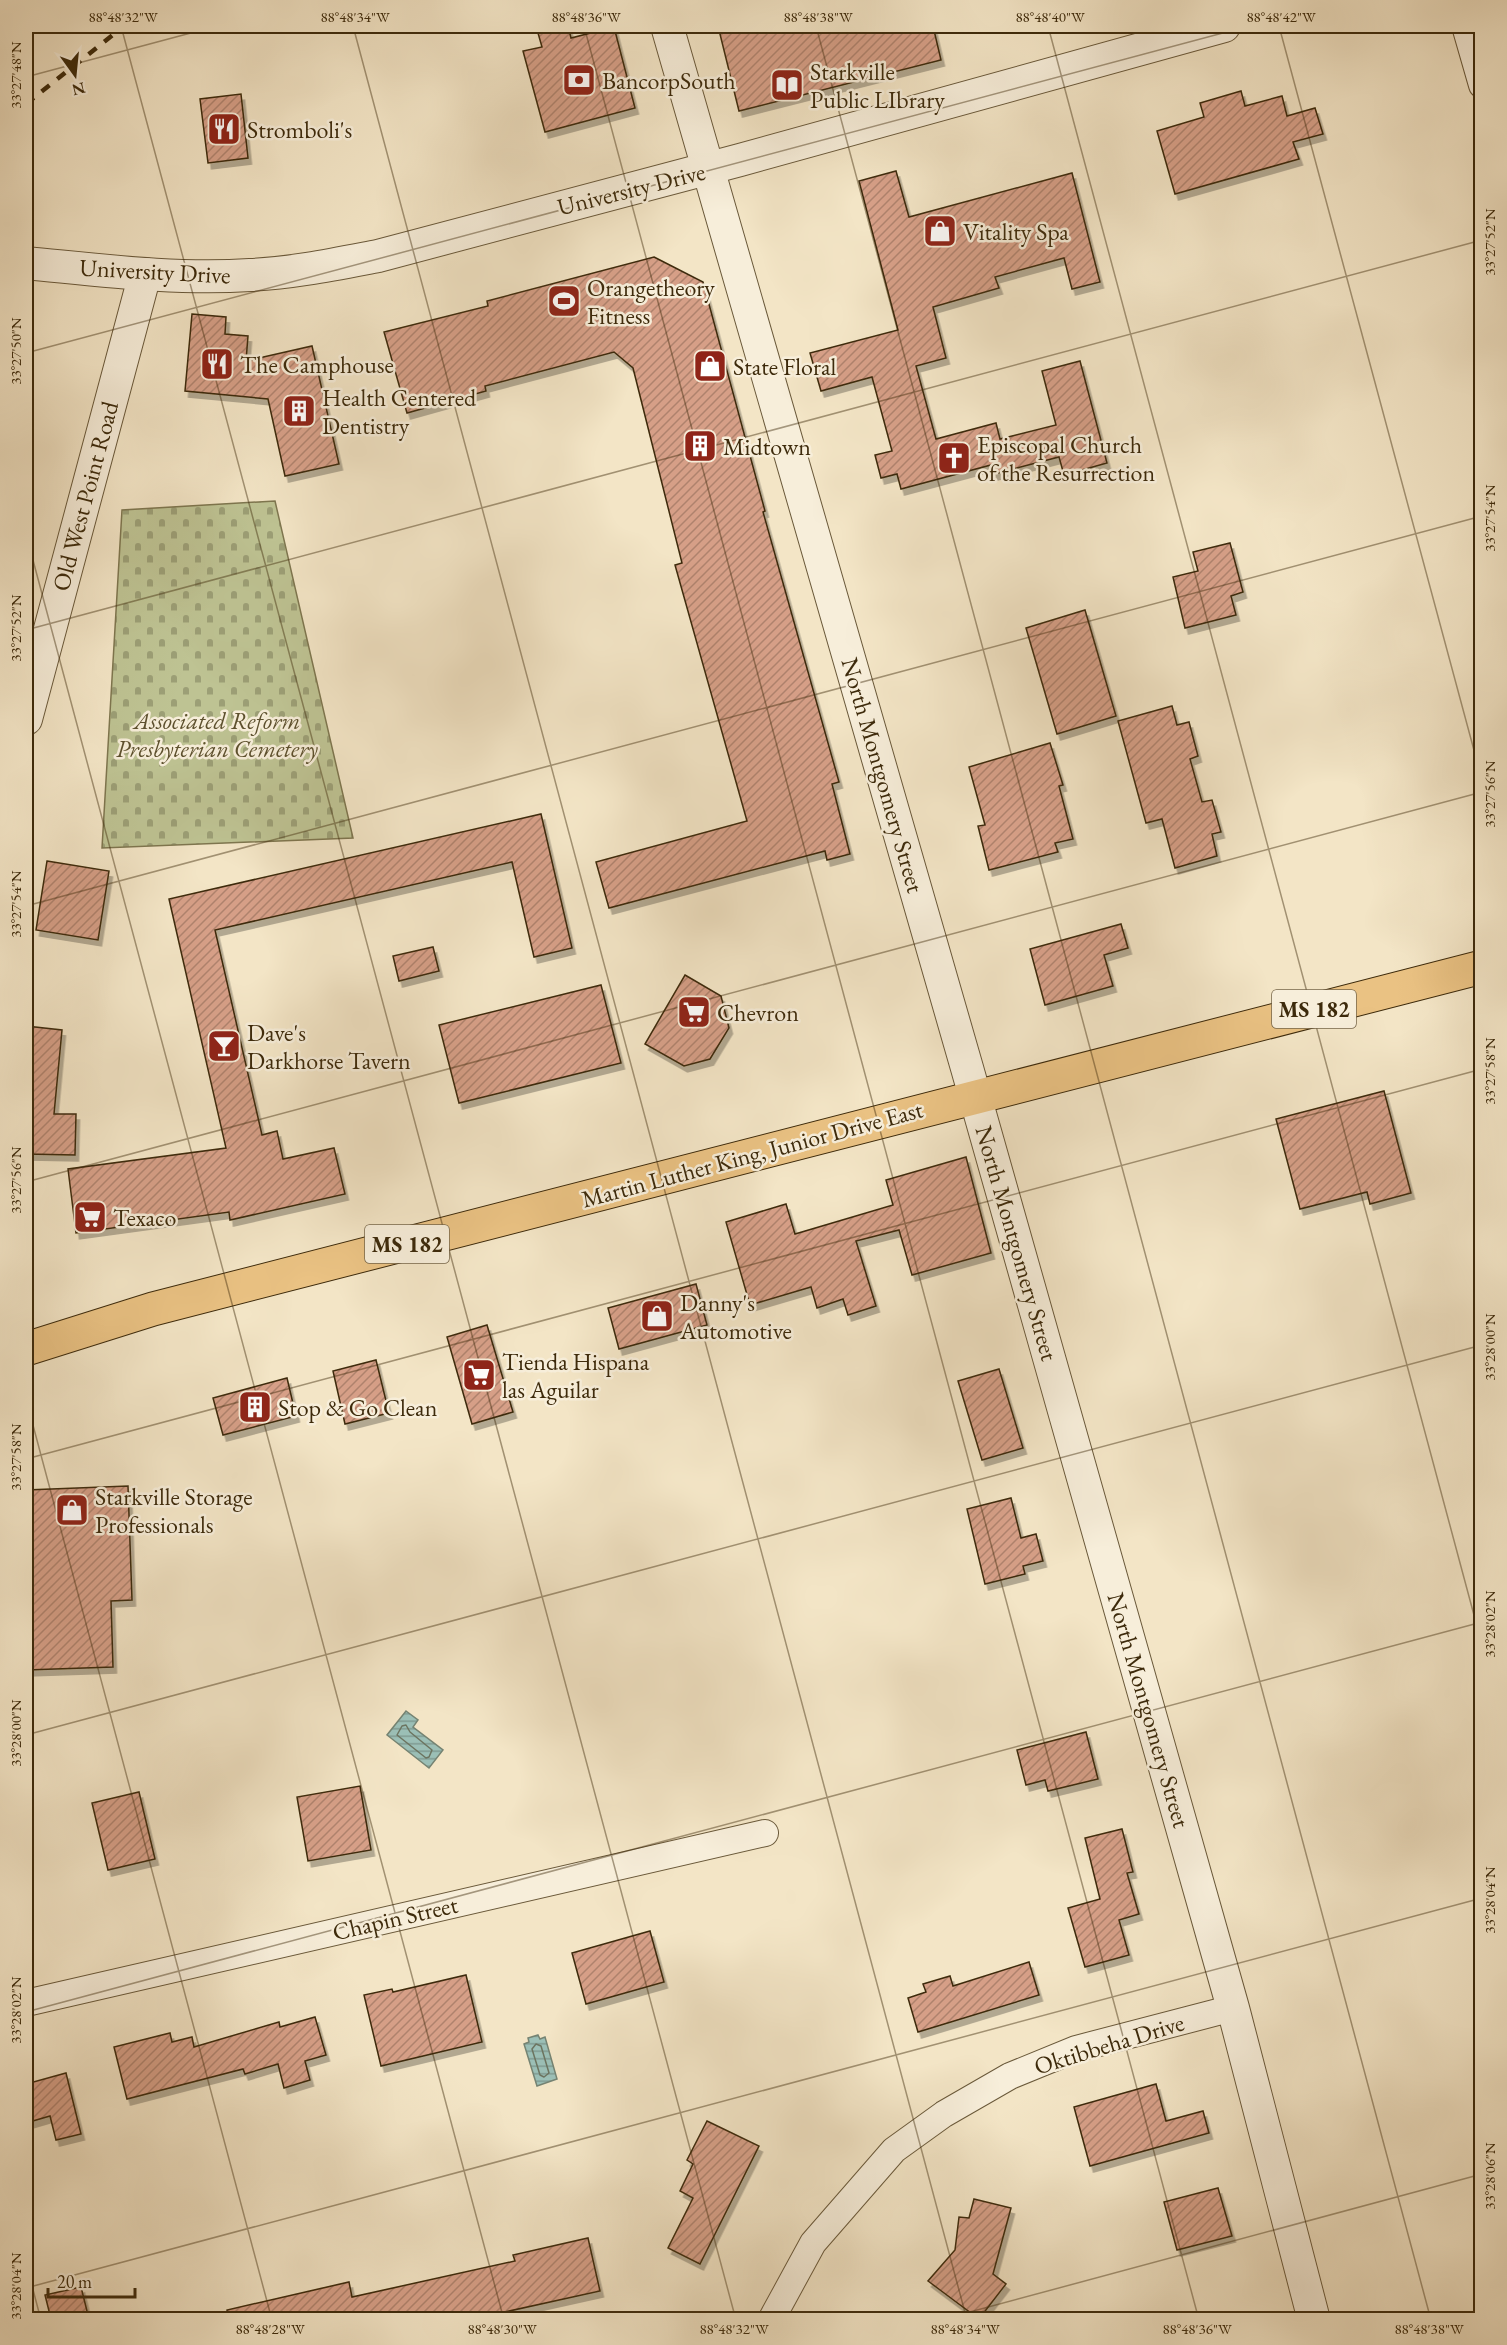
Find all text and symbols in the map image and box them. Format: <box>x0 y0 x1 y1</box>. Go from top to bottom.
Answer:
text: 88°48'32"W <box>88 7 158 26</box>
text: 88°48'34"W <box>320 7 390 26</box>
text: 88°48'36"W <box>551 7 621 26</box>
text: 88°48'38"W <box>783 7 853 26</box>
text: 88°48'40"W <box>1015 7 1085 26</box>
text: 88°48'42"W <box>1246 7 1316 26</box>
text: 33°27'48"N <box>6 41 25 109</box>
north arrow <box>45 45 105 105</box>
place label: Starkville Public LIbrary <box>810 56 945 115</box>
bank icon: BancorpSouth <box>561 62 597 98</box>
place label: BancorpSouth <box>602 65 736 96</box>
library icon: Starkville Public LIbrary <box>769 67 805 103</box>
text: N <box>70 77 88 101</box>
restaurant icon: Stromboli's <box>206 111 242 147</box>
place label: Stromboli's <box>247 114 352 145</box>
street label: University Drive <box>554 156 708 222</box>
text: 33°27'52"N <box>1480 208 1499 276</box>
shop icon: Vitality Spa <box>922 213 958 249</box>
place label: Vitality Spa <box>963 216 1069 247</box>
street label: University Drive <box>79 252 231 290</box>
place label: Orangetheory Fitness <box>587 272 715 331</box>
sports icon: Orangetheory Fitness <box>546 283 582 319</box>
text: 33°27'50"N <box>6 317 25 385</box>
restaurant icon: The Camphouse <box>199 346 235 382</box>
shop icon: State Floral <box>692 348 728 384</box>
place label: The Camphouse <box>240 349 394 380</box>
place label: State Floral <box>733 351 836 382</box>
place label: Health Centered Dentistry <box>322 382 477 441</box>
building icon: Health Centered Dentistry <box>281 393 317 429</box>
street label: Old West Point Road <box>45 397 125 594</box>
building icon: Midtown <box>682 428 718 464</box>
place label: Episcopal Church of the Resurrection <box>977 429 1155 488</box>
place label: Midtown <box>723 431 811 462</box>
church icon: Episcopal Church of the Resurrection <box>936 440 972 476</box>
text: 33°27'54"N <box>1480 484 1499 552</box>
text: 33°27'52"N <box>6 594 25 662</box>
street label: North Montgomery Street <box>835 654 932 897</box>
park label: Associated Reform Presbyterian Cemetery <box>116 705 318 764</box>
text: 33°27'56"N <box>1480 760 1499 828</box>
text: 33°27'54"N <box>6 870 25 938</box>
road number: MS 182 <box>1272 990 1356 1028</box>
supermarket icon: Chevron <box>676 994 712 1030</box>
place label: Chevron <box>717 997 799 1028</box>
place label: Dave's Darkhorse Tavern <box>247 1017 411 1076</box>
bar icon: Dave's Darkhorse Tavern <box>206 1028 242 1064</box>
text: 33°27'58"N <box>1480 1037 1499 1105</box>
street label: Martin Luther King, Junior Drive East <box>578 1093 926 1215</box>
street label: North Montgomery Street <box>969 1122 1066 1365</box>
text: 33°27'56"N <box>6 1146 25 1214</box>
supermarket icon: Texaco <box>72 1199 108 1235</box>
place label: Texaco <box>113 1202 176 1233</box>
road number: MS 182 <box>365 1225 449 1263</box>
place label: Danny's Automotive <box>679 1287 792 1346</box>
shop icon: Danny's Automotive <box>639 1298 675 1334</box>
text: 33°28'00"N <box>1480 1313 1499 1381</box>
place label: Tienda Hispana las Aguilar <box>502 1346 650 1405</box>
supermarket icon: Tienda Hispana las Aguilar <box>461 1357 497 1393</box>
building icon: Stop & Go Clean <box>237 1389 273 1425</box>
place label: Stop & Go Clean <box>278 1392 438 1423</box>
text: 33°27'58"N <box>6 1423 25 1491</box>
place label: Starkville Storage Professionals <box>95 1481 253 1540</box>
shop icon: Starkville Storage Professionals <box>54 1492 90 1528</box>
street label: North Montgomery Street <box>1101 1589 1198 1832</box>
text: 33°28'02"N <box>1480 1590 1499 1658</box>
text: 33°28'00"N <box>6 1699 25 1767</box>
text: 33°28'04"N <box>1480 1866 1499 1934</box>
street label: Chapin Street <box>329 1888 461 1947</box>
text: 33°28'02"N <box>6 1976 25 2044</box>
street label: Oktibbeha Drive <box>1030 2007 1188 2081</box>
text: 33°28'06"N <box>1480 2142 1499 2210</box>
text: 33°28'04"N <box>6 2252 25 2320</box>
scale bar <box>48 2261 135 2299</box>
text: 20 m <box>57 2270 92 2293</box>
text: 88°48'28"W <box>235 2319 305 2338</box>
text: 88°48'30"W <box>467 2319 537 2338</box>
text: 88°48'32"W <box>699 2319 769 2338</box>
text: 88°48'34"W <box>930 2319 1000 2338</box>
text: 88°48'36"W <box>1162 2319 1232 2338</box>
text: 88°48'38"W <box>1394 2319 1464 2338</box>

